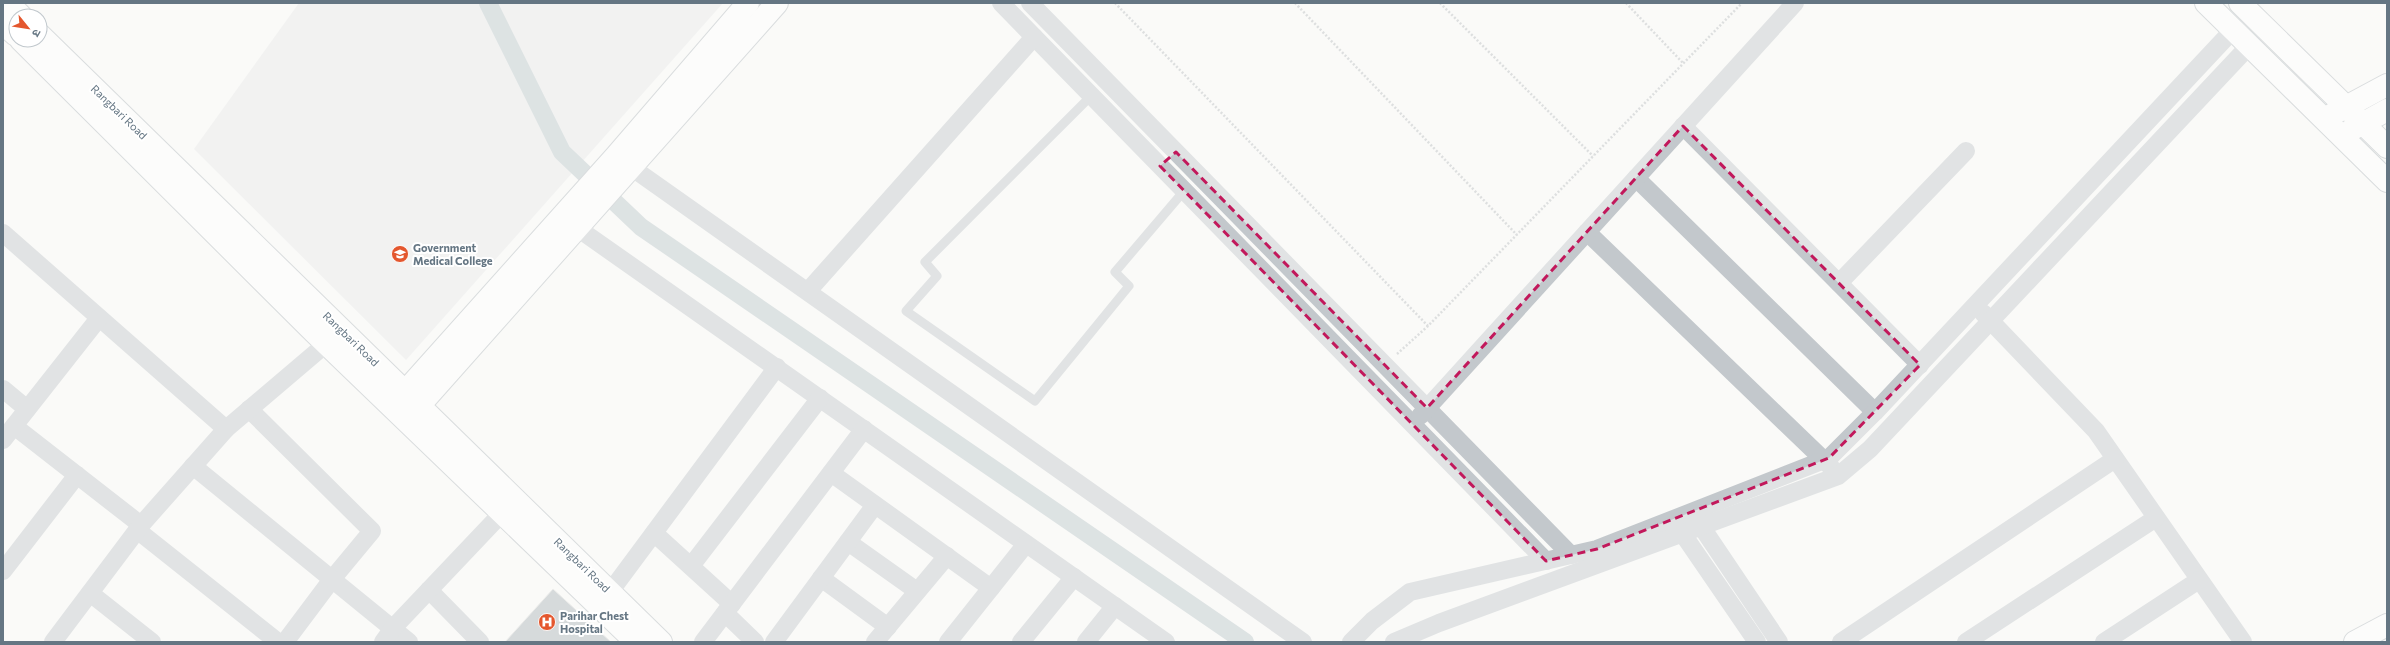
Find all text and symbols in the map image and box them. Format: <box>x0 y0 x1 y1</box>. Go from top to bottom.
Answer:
north arrow <box>8 8 48 48</box>
text: उ <box>30 27 44 40</box>
street label: Rangbari Road <box>89 82 150 142</box>
place label: Government Medical College <box>413 241 493 267</box>
school or university icon: Government Medical College <box>390 244 410 264</box>
street label: Rangbari Road <box>321 309 382 369</box>
street label: Rangbari Road <box>552 535 613 595</box>
place label: Parihar Chest Hospital <box>560 609 629 635</box>
hospital icon: Parihar Chest Hospital <box>537 612 557 632</box>

